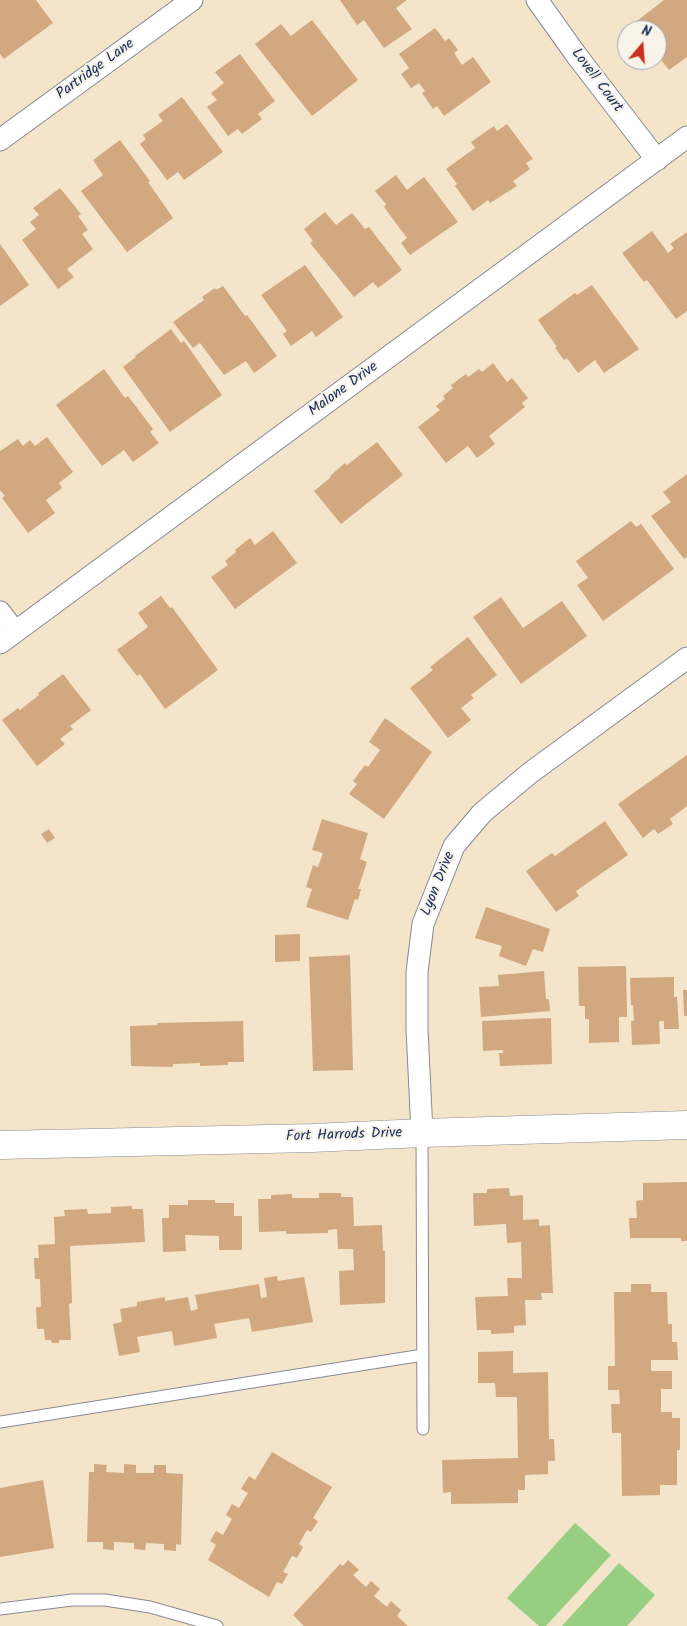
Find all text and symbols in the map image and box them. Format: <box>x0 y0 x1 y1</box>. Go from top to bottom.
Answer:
north arrow <box>617 20 667 70</box>
text: N <box>639 20 654 44</box>
street label: Partridge Lane <box>54 36 138 104</box>
street label: Lovell Court <box>566 46 626 116</box>
street label: Malone Drive <box>306 359 382 421</box>
street label: Lyon Drive <box>418 849 460 919</box>
street label: Fort Harrods Drive <box>286 1125 402 1147</box>

